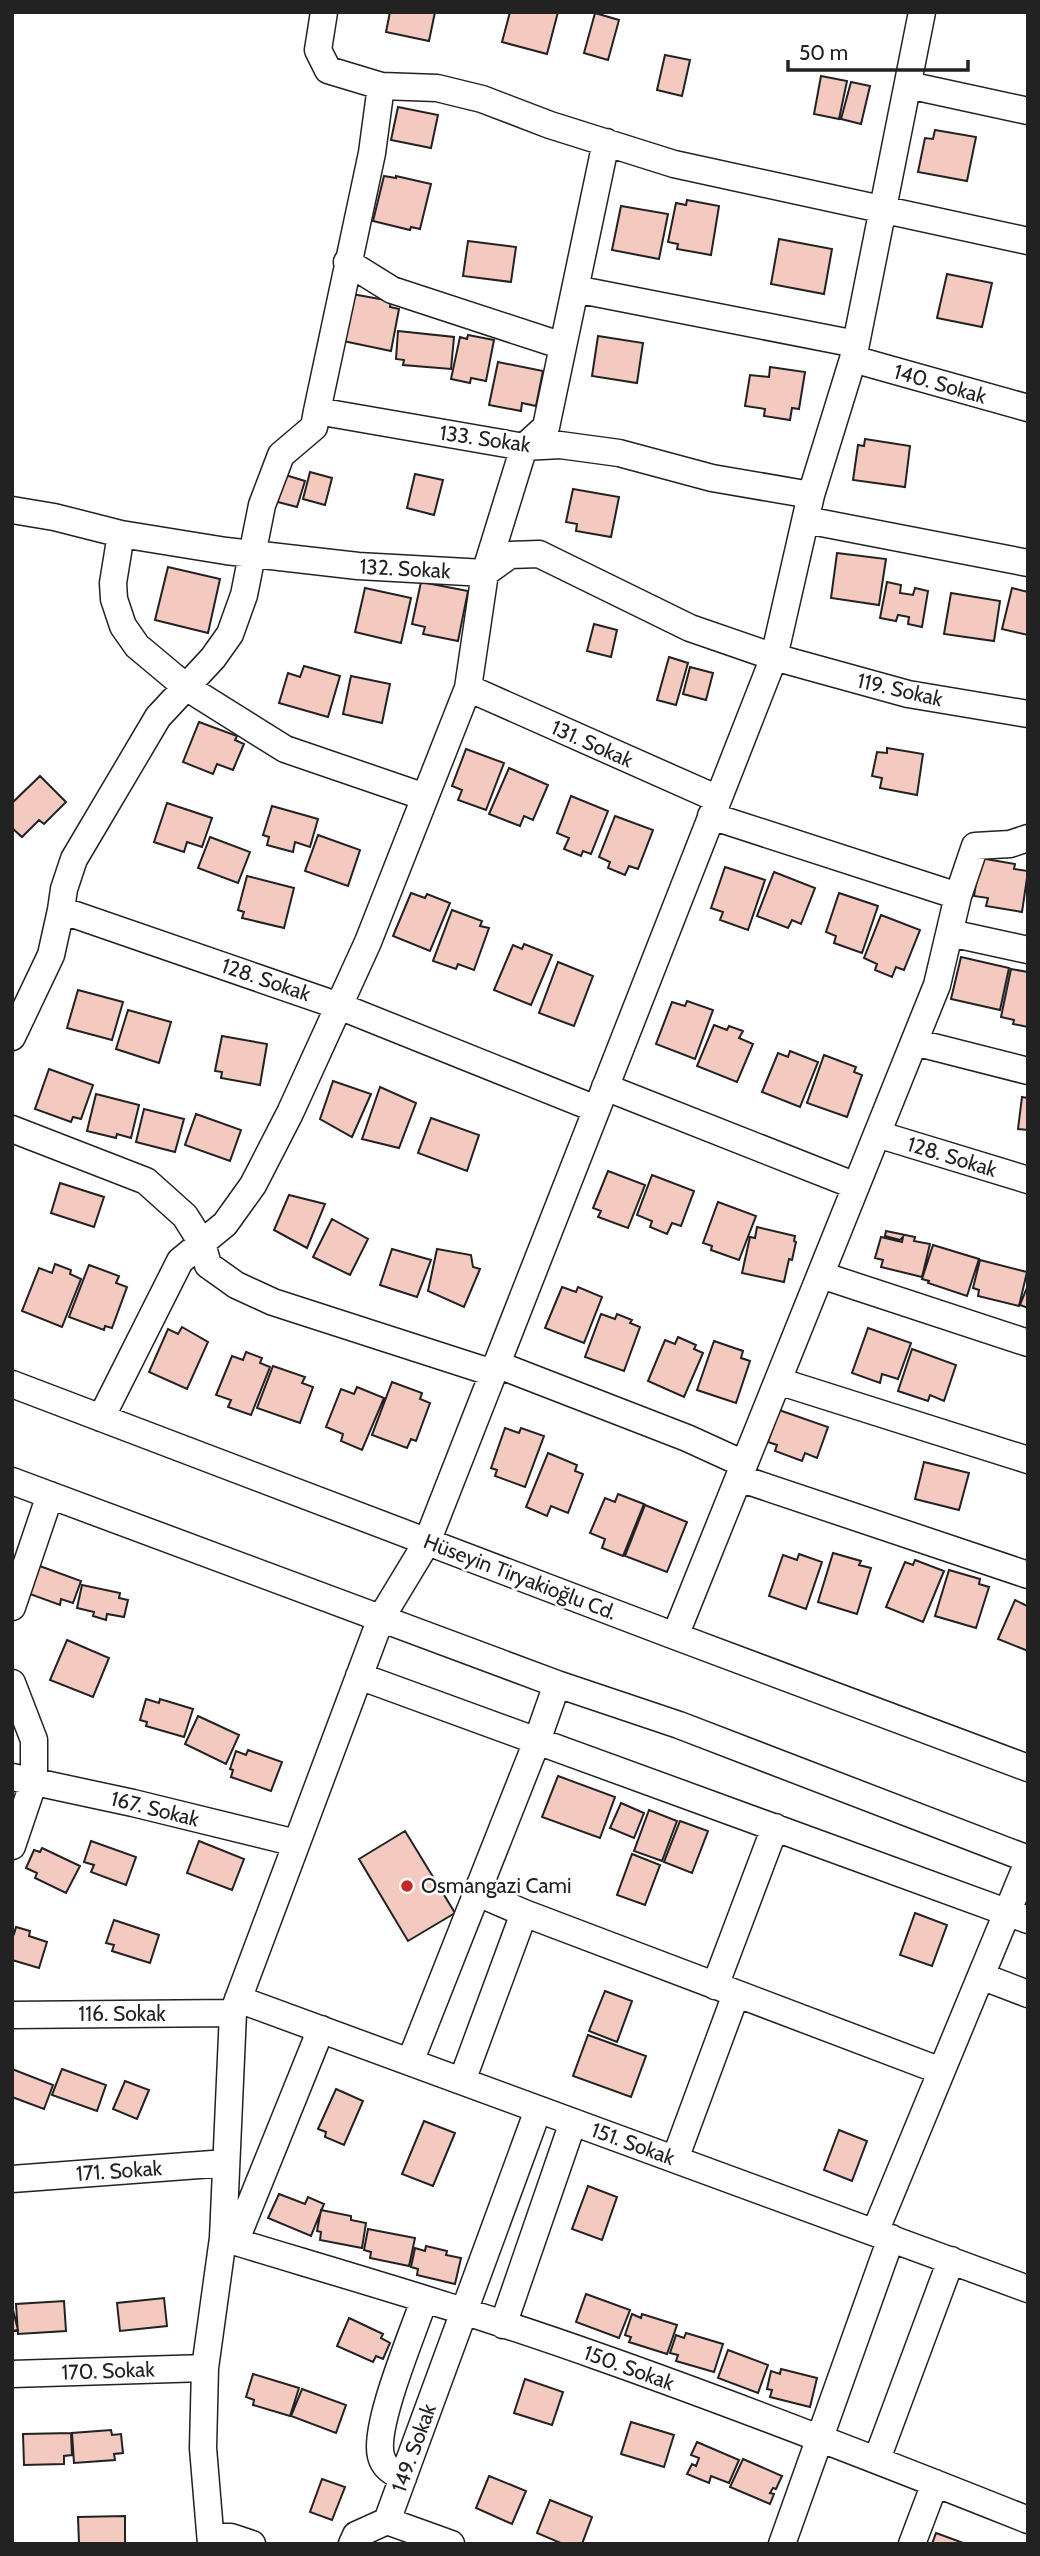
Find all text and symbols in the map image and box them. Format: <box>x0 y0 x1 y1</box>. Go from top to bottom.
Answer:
scale bar <box>788 28 968 72</box>
text: 50 m <box>799 40 848 65</box>
street label: 140. Sokak <box>891 358 990 409</box>
street label: 133. Sokak <box>438 420 533 457</box>
street label: 132. Sokak <box>359 554 452 583</box>
street label: 119. Sokak <box>855 668 946 712</box>
street label: 131. Sokak <box>547 714 637 773</box>
street label: 128. Sokak <box>218 953 314 1007</box>
street label: 128. Sokak <box>904 1131 1000 1182</box>
street label: Hüseyin Tiryakioğlu Cd. <box>420 1528 620 1625</box>
street label: 167. Sokak <box>108 1785 202 1832</box>
place label: Osmangazi Cami <box>421 1873 571 1898</box>
marker: Osmangazi Cami <box>399 1878 415 1894</box>
street label: 116. Sokak <box>78 2001 166 2026</box>
street label: 151. Sokak <box>588 2117 679 2170</box>
street label: 171. Sokak <box>75 2155 163 2186</box>
street label: 150. Sokak <box>581 2340 678 2396</box>
street label: 170. Sokak <box>61 2356 156 2385</box>
street label: 149. Sokak <box>386 2400 441 2495</box>

